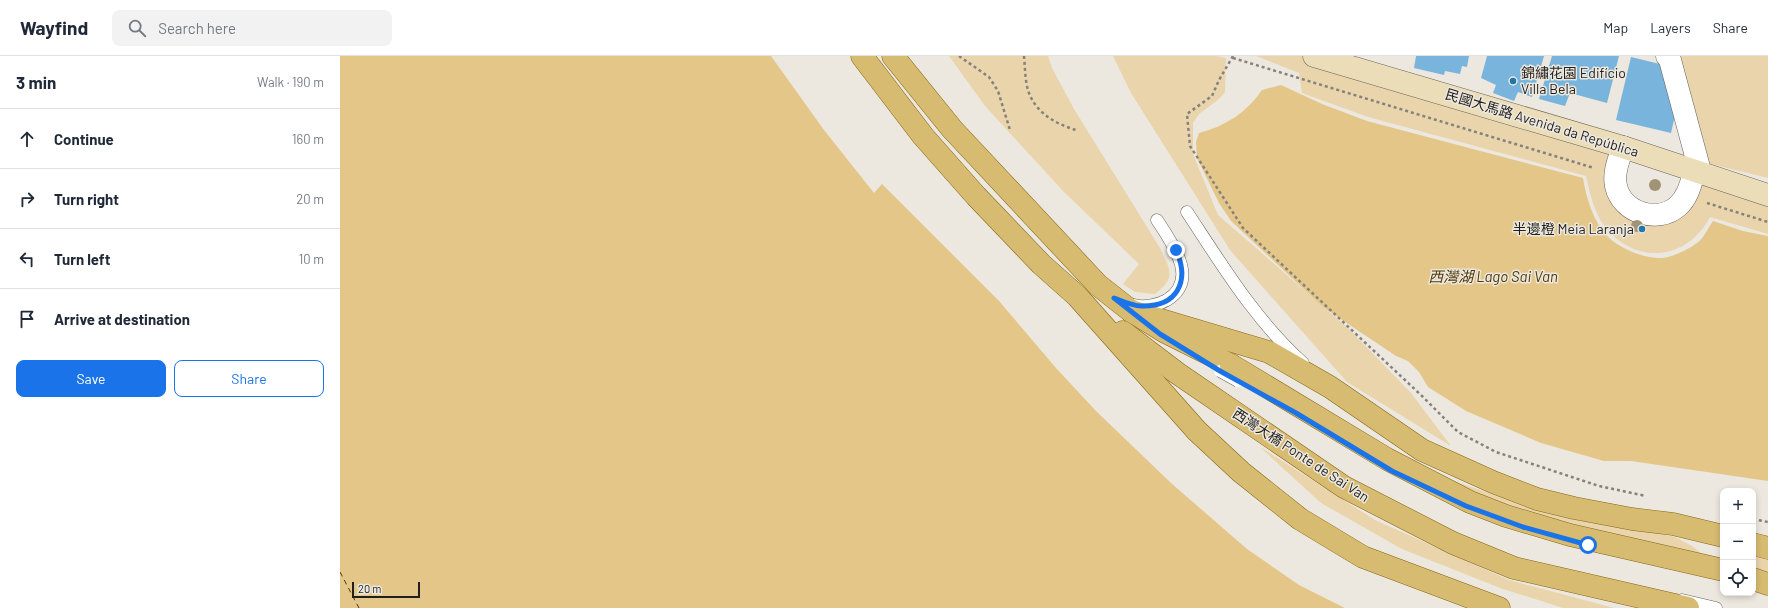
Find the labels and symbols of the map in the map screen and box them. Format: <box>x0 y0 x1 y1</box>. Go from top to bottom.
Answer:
place label: 錦繡花園 Edifício Villa Bela <box>1521 64 1626 97</box>
marker: 錦繡花園 Edifício Villa Bela <box>1508 76 1518 86</box>
street label: 民國大馬路 Avenida da República <box>1443 85 1641 160</box>
place label: 半邊橙 Meia Laranja <box>1513 220 1634 237</box>
marker: 半邊橙 Meia Laranja <box>1637 224 1647 234</box>
route end <box>1167 241 1185 259</box>
water label: 西灣湖 Lago Sai Van <box>1428 267 1558 285</box>
street label: 西灣大橋 Ponte de Sai Van <box>1230 404 1373 505</box>
route start <box>1579 536 1597 554</box>
scale bar <box>352 580 420 599</box>

